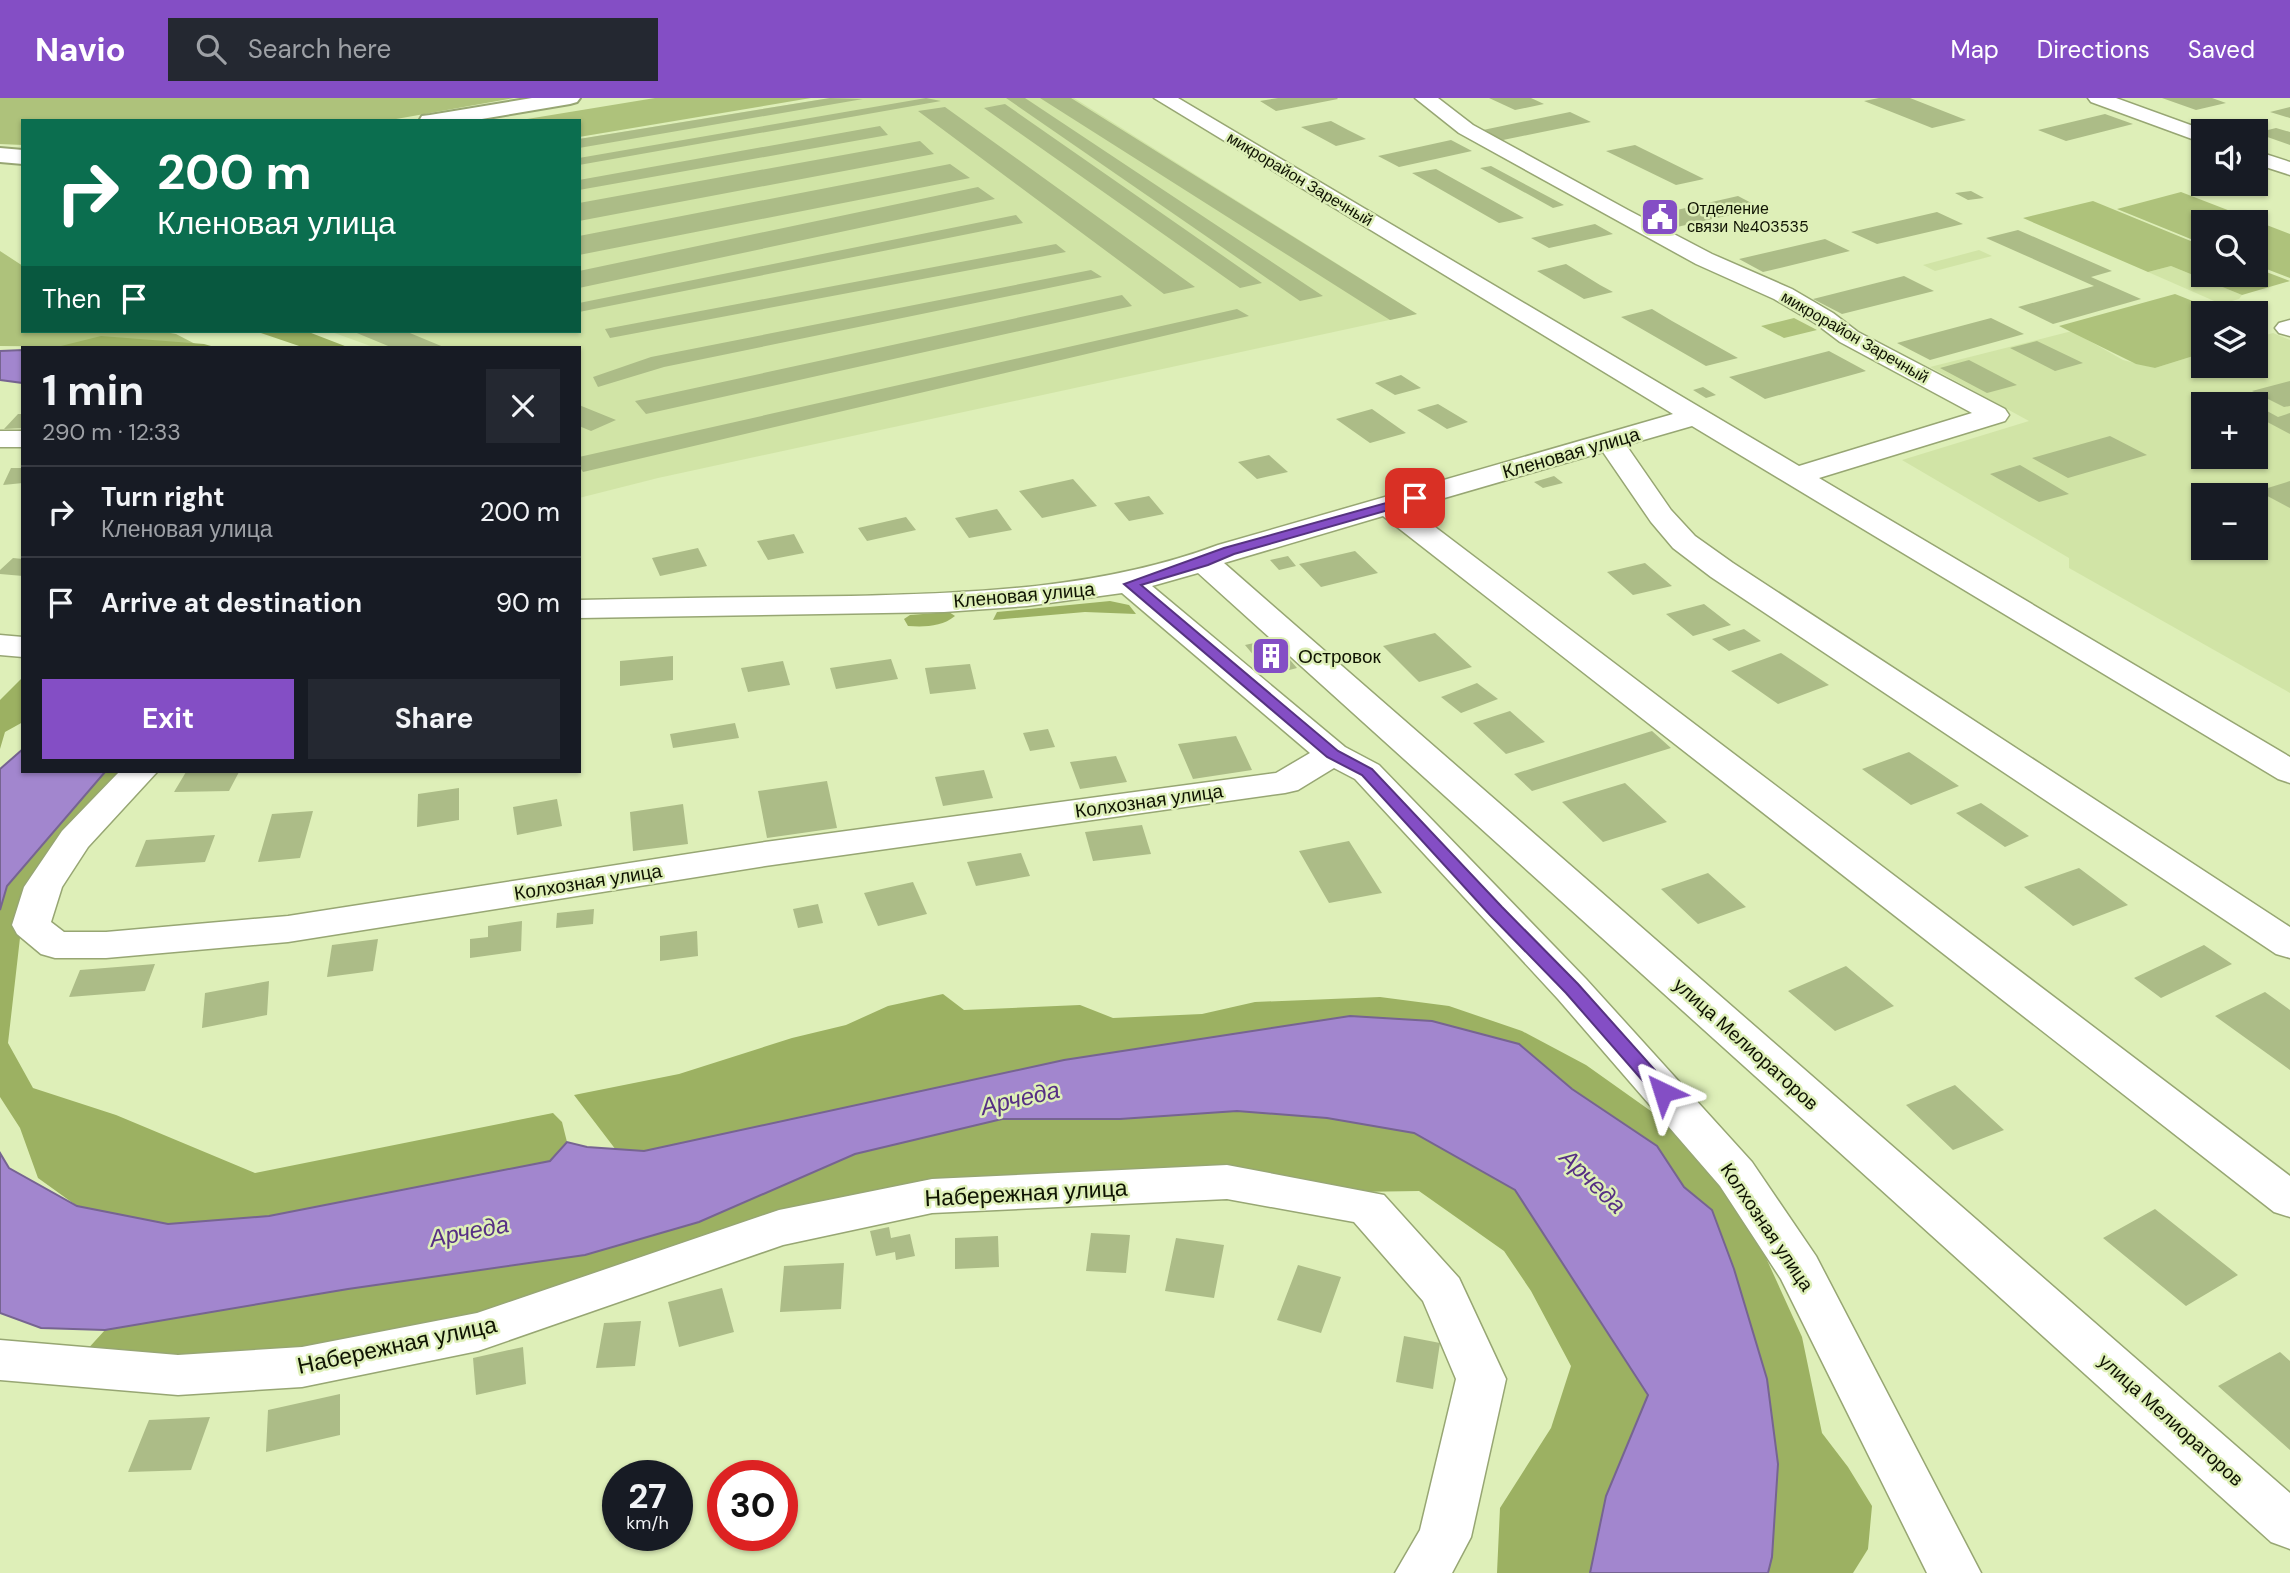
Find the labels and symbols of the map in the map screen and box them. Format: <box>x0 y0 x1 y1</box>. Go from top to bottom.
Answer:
street label: микрорайон Заречный <box>1223 127 1377 231</box>
public building icon: Отделение связи №403535 <box>1639 196 1681 238</box>
place label: Отделение связи №403535 <box>1687 198 1809 237</box>
street label: микрорайон Заречный <box>1777 286 1933 388</box>
street label: Кленовая улица <box>1499 421 1643 485</box>
pin <box>1385 468 1445 528</box>
street label: Кленовая улица <box>952 576 1096 614</box>
building icon: Островок <box>1250 635 1292 677</box>
place label: Островок <box>1298 644 1382 669</box>
street label: Колхозная улица <box>1073 778 1225 824</box>
street label: Колхозная улица <box>512 858 664 906</box>
street label: улица Мелиораторов <box>1668 972 1824 1116</box>
position arrow <box>1626 1055 1700 1129</box>
water label: Арчеда <box>975 1074 1063 1123</box>
water label: Арчеда <box>1552 1141 1633 1220</box>
street label: Колхозная улица <box>1715 1158 1819 1296</box>
street label: Набережная улица <box>924 1173 1128 1213</box>
water label: Арчеда <box>425 1208 511 1254</box>
street label: Набережная улица <box>295 1309 500 1381</box>
street label: улица Мелиораторов <box>2093 1348 2249 1492</box>
speed limit sign: 30 <box>707 1460 798 1551</box>

